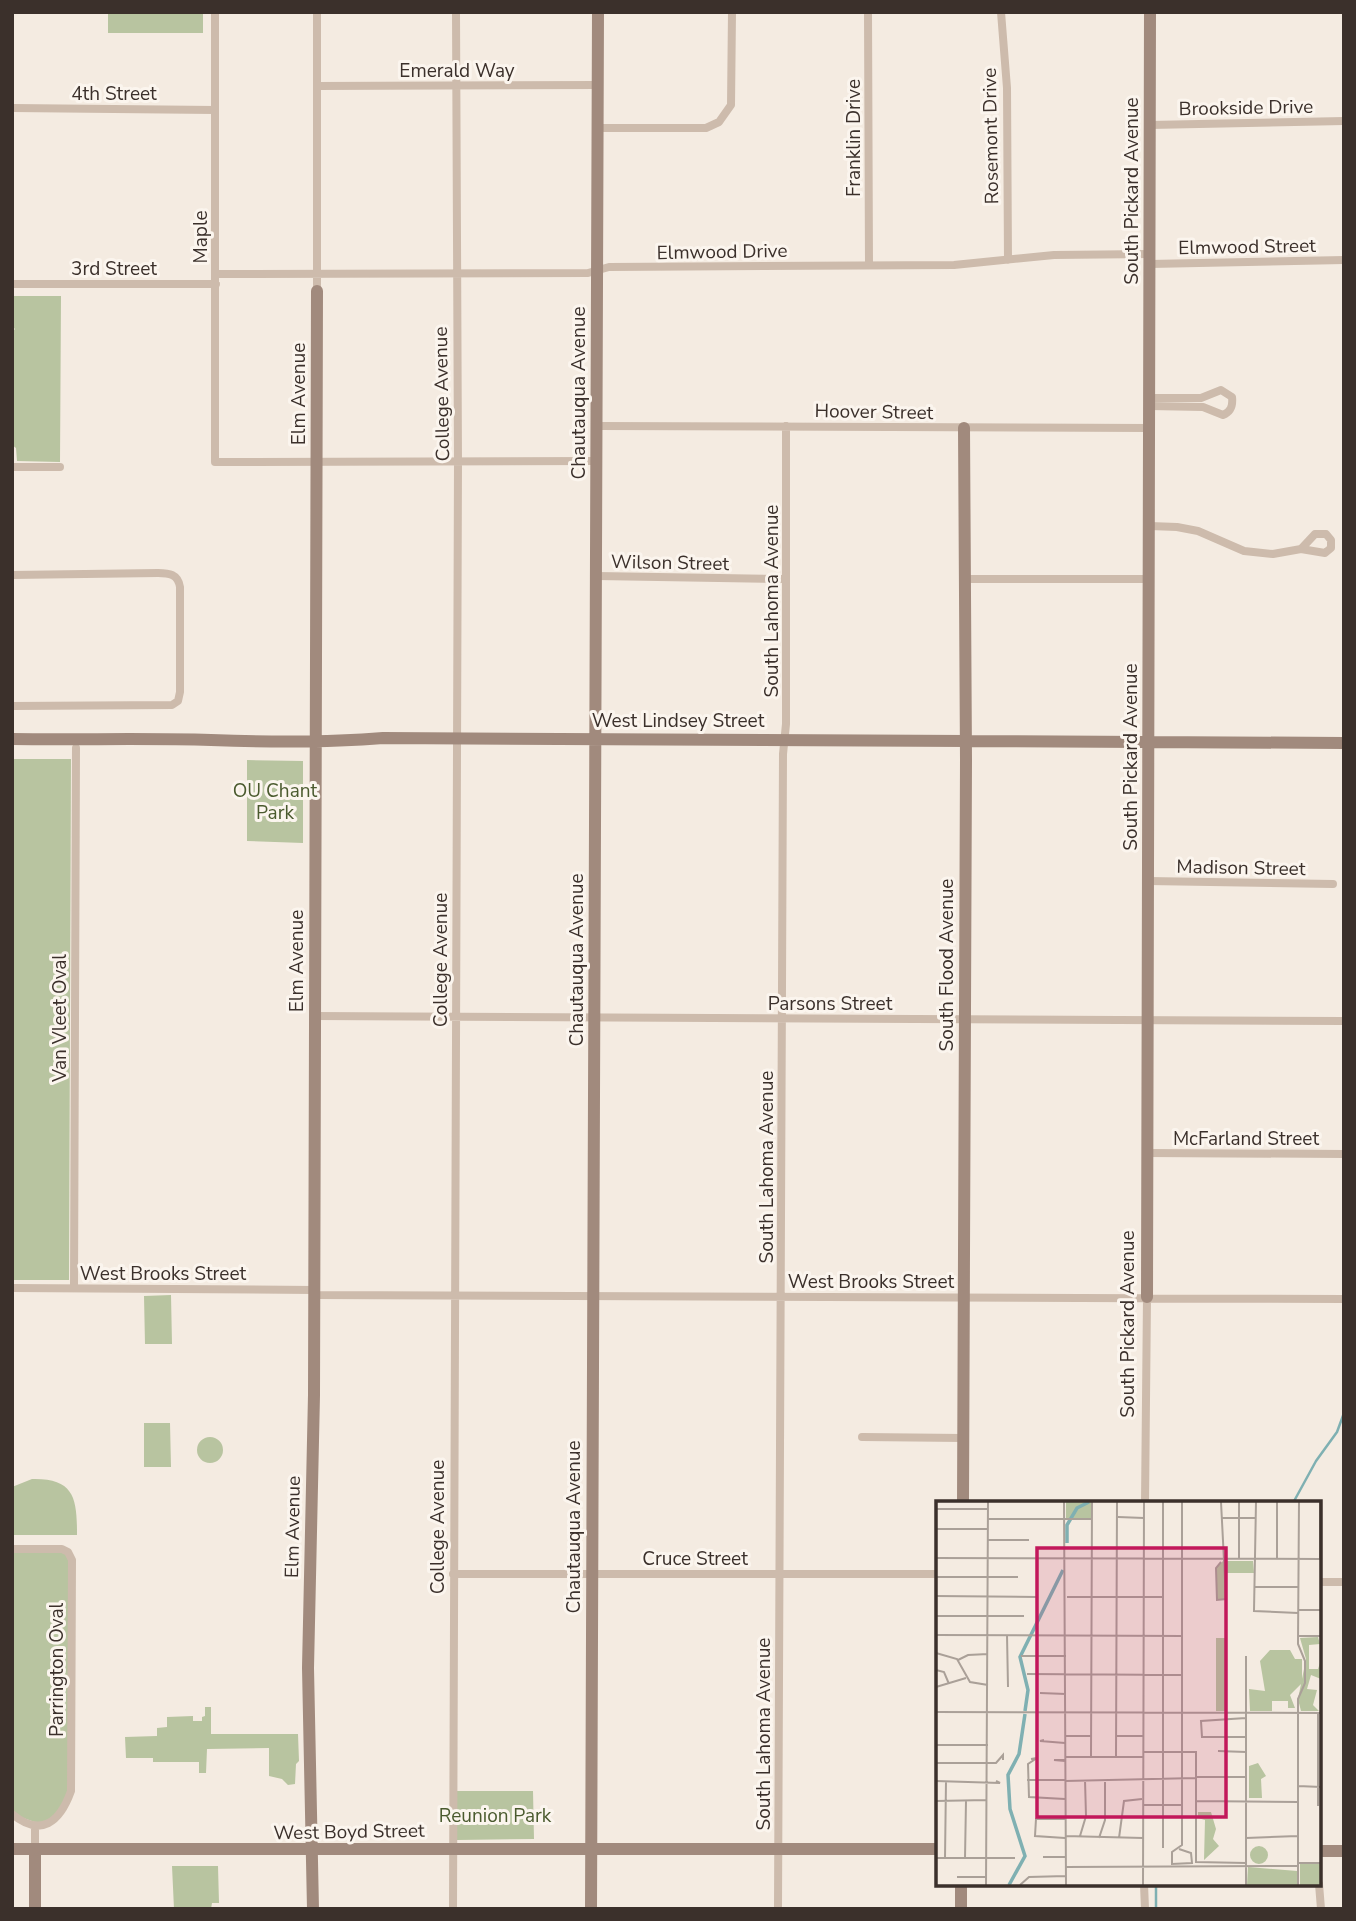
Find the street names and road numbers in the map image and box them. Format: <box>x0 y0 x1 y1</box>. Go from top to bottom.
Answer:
street label: Emerald Way <box>399 58 515 84</box>
street label: Rosemont Drive <box>977 68 1005 204</box>
street label: Franklin Drive <box>841 79 867 197</box>
street label: 4th Street <box>71 81 157 107</box>
street label: Brookside Drive <box>1178 94 1314 122</box>
street label: South Pickard Avenue <box>1119 97 1145 285</box>
street label: Maple <box>188 210 214 264</box>
street label: Elmwood Street <box>1178 233 1316 261</box>
street label: Elmwood Drive <box>656 238 788 266</box>
street label: 3rd Street <box>71 256 157 282</box>
street label: Chautauqua Avenue <box>566 306 592 480</box>
street label: College Avenue <box>428 326 456 462</box>
street label: Elm Avenue <box>286 343 312 445</box>
street label: Hoover Street <box>814 398 934 426</box>
street label: South Lahoma Avenue <box>759 505 785 697</box>
street label: Wilson Street <box>611 549 730 577</box>
street label: South Pickard Avenue <box>1118 663 1144 851</box>
street label: West Lindsey Street <box>592 708 765 734</box>
street label: Madison Street <box>1176 854 1306 882</box>
street label: Chautauqua Avenue <box>564 873 590 1047</box>
street label: South Flood Avenue <box>934 879 960 1051</box>
street label: College Avenue <box>428 893 454 1027</box>
street label: Elm Avenue <box>284 910 310 1012</box>
street label: Van Vleet Oval <box>47 954 73 1083</box>
street label: Parsons Street <box>768 991 893 1017</box>
street label: South Lahoma Avenue <box>754 1071 780 1263</box>
street label: McFarland Street <box>1173 1126 1319 1152</box>
street label: South Pickard Avenue <box>1115 1230 1141 1418</box>
street label: West Brooks Street <box>80 1261 247 1287</box>
street label: West Brooks Street <box>788 1269 955 1295</box>
street label: Chautauqua Avenue <box>561 1440 587 1614</box>
street label: College Avenue <box>425 1460 451 1594</box>
street label: Elm Avenue <box>279 1476 307 1578</box>
street label: Cruce Street <box>642 1546 748 1572</box>
street label: Parrington Oval <box>44 1603 70 1737</box>
street label: South Lahoma Avenue <box>751 1638 777 1830</box>
street label: West Boyd Street <box>273 1818 425 1846</box>

